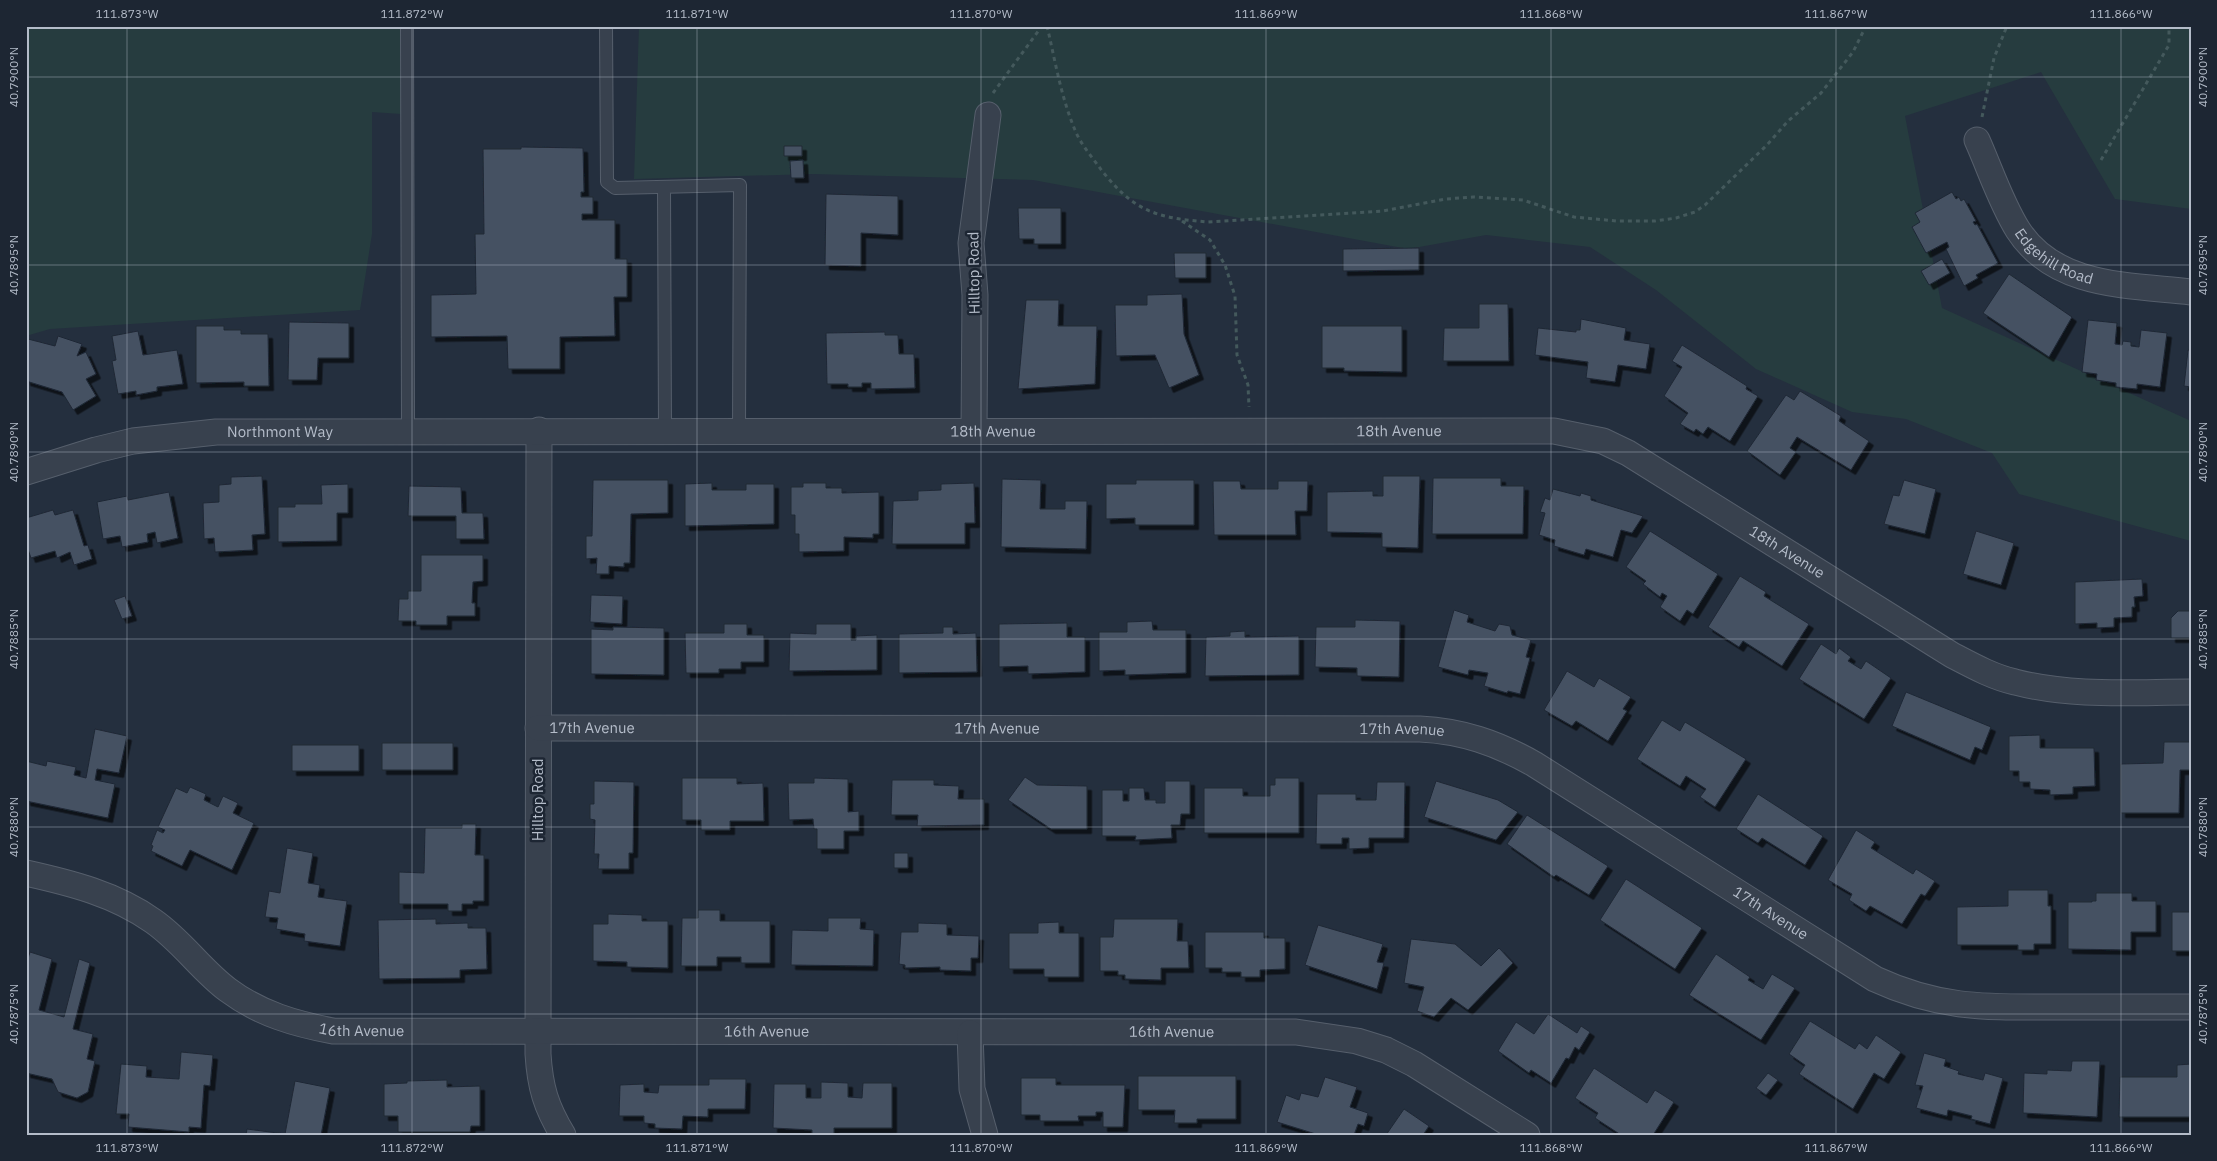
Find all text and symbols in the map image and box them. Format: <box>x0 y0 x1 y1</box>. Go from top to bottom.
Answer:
text: 111.873°W <box>96 6 159 21</box>
text: 111.872°W <box>381 6 444 21</box>
text: 111.871°W <box>666 6 729 21</box>
text: 111.870°W <box>950 6 1013 21</box>
text: 111.869°W <box>1235 6 1298 21</box>
text: 111.868°W <box>1520 6 1583 21</box>
text: 111.867°W <box>1805 6 1868 21</box>
text: 111.866°W <box>2090 6 2153 21</box>
text: 40.7900°N <box>6 47 21 107</box>
text: 40.7900°N <box>2195 47 2210 107</box>
street label: Edgehill Road <box>2011 224 2095 288</box>
street label: Hilltop Road <box>963 231 984 315</box>
text: 40.7895°N <box>6 235 21 295</box>
text: 40.7895°N <box>2195 235 2210 295</box>
street label: 18th Avenue <box>950 421 1036 440</box>
street label: 18th Avenue <box>1356 421 1442 440</box>
text: 40.7890°N <box>6 422 21 482</box>
street label: Northmont Way <box>227 422 334 441</box>
text: 40.7890°N <box>2195 422 2210 482</box>
street label: 18th Avenue <box>1746 521 1829 582</box>
text: 40.7885°N <box>6 609 21 669</box>
text: 40.7885°N <box>2195 609 2210 669</box>
street label: 17th Avenue <box>549 718 635 737</box>
street label: 17th Avenue <box>954 718 1040 738</box>
street label: 17th Avenue <box>1359 719 1446 740</box>
street label: Hilltop Road <box>528 759 547 841</box>
text: 40.7880°N <box>6 797 21 857</box>
text: 40.7880°N <box>2195 797 2210 857</box>
street label: 17th Avenue <box>1730 882 1812 944</box>
text: 40.7875°N <box>6 984 21 1044</box>
text: 40.7875°N <box>2195 984 2210 1044</box>
street label: 16th Avenue <box>317 1018 404 1041</box>
street label: 16th Avenue <box>724 1021 809 1040</box>
street label: 16th Avenue <box>1129 1022 1214 1041</box>
text: 111.873°W <box>96 1140 159 1155</box>
text: 111.872°W <box>381 1140 444 1155</box>
text: 111.871°W <box>666 1140 729 1155</box>
text: 111.870°W <box>950 1140 1013 1155</box>
text: 111.869°W <box>1235 1140 1298 1155</box>
text: 111.868°W <box>1520 1140 1583 1155</box>
text: 111.867°W <box>1805 1140 1868 1155</box>
text: 111.866°W <box>2090 1140 2153 1155</box>

